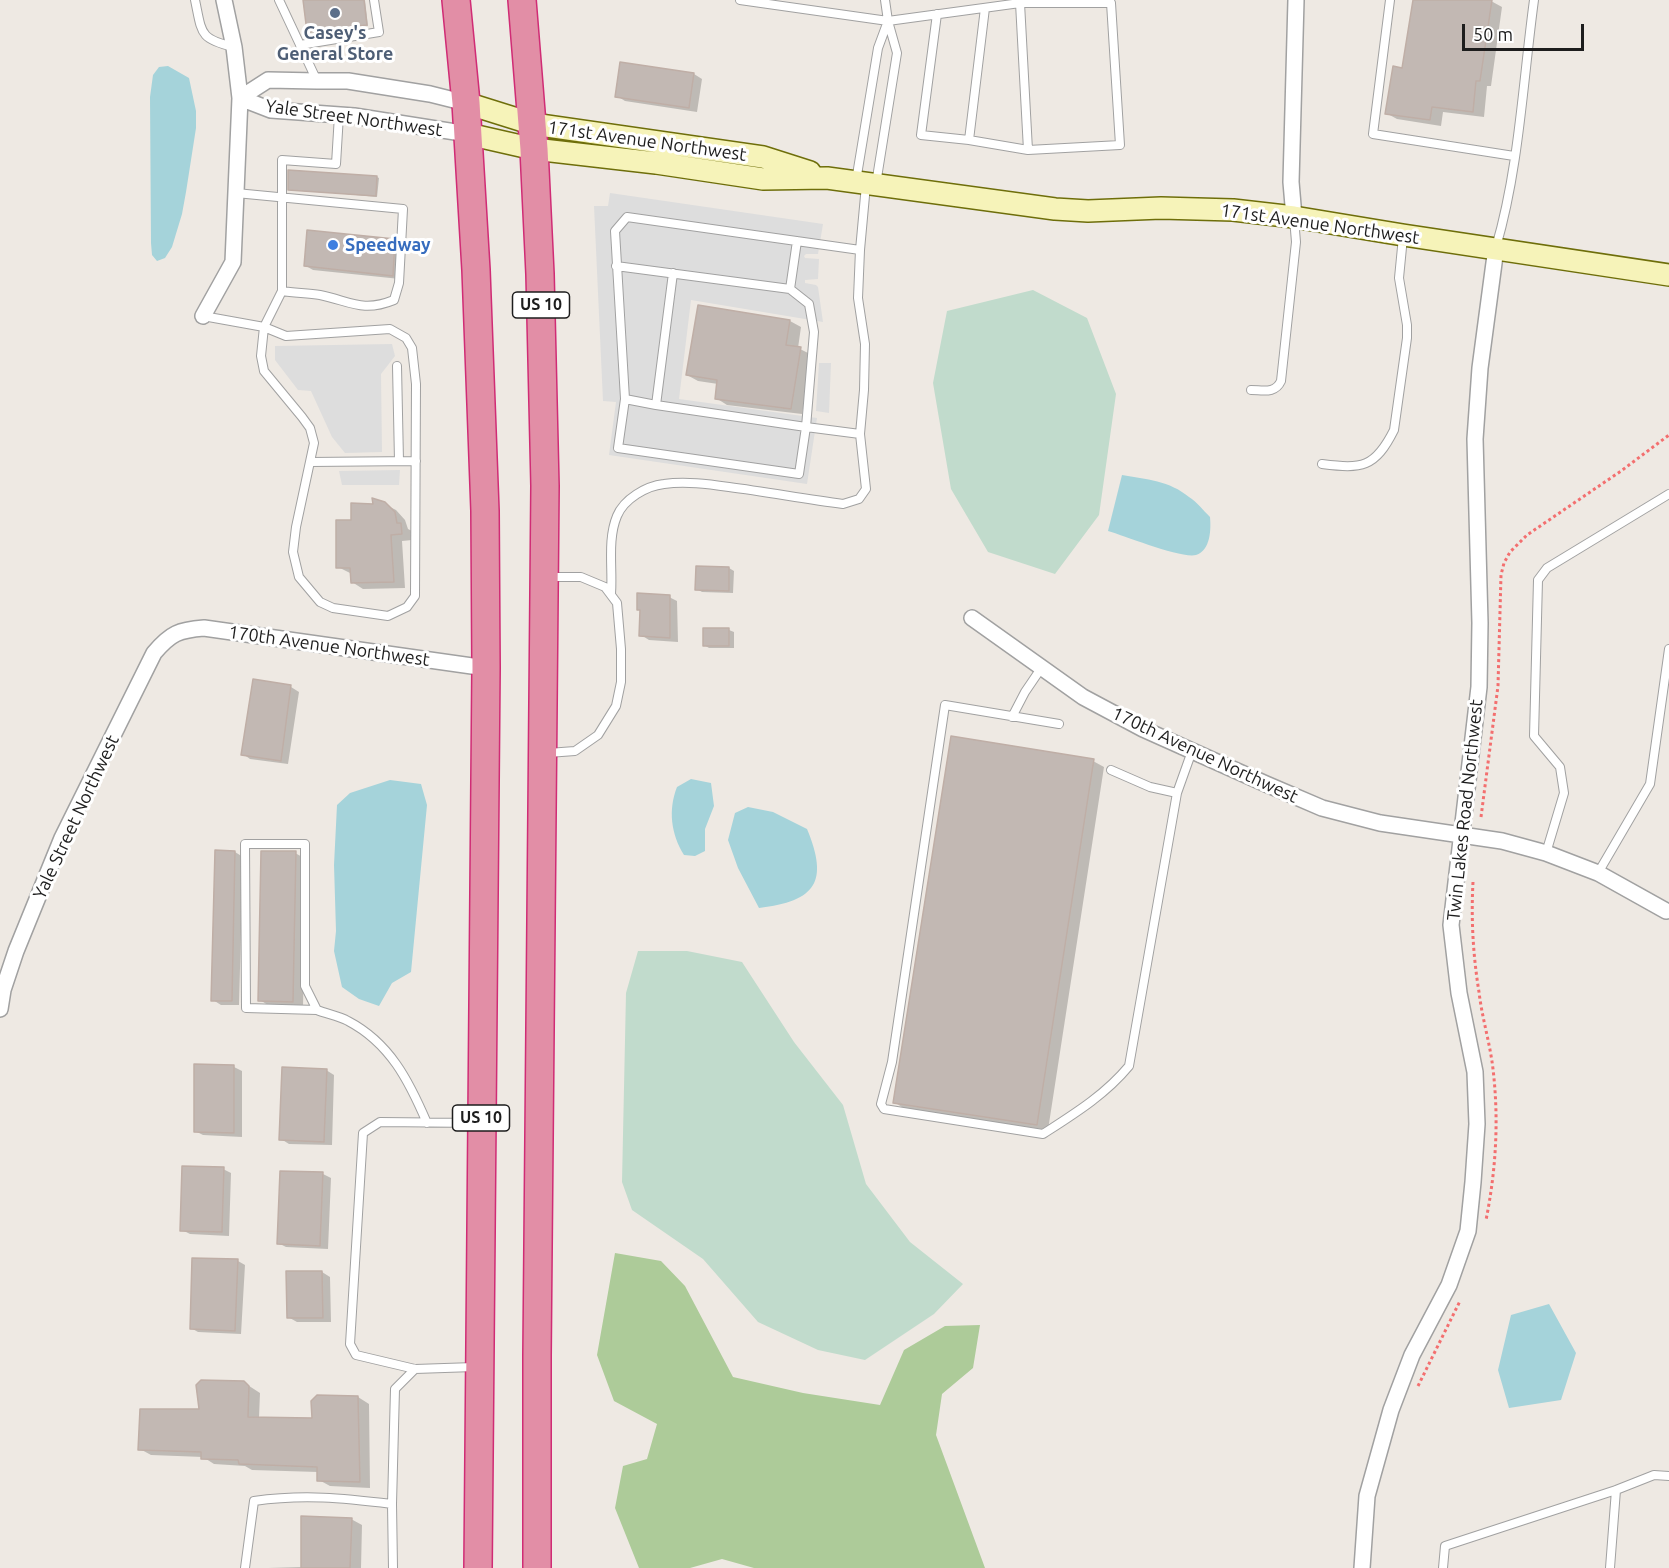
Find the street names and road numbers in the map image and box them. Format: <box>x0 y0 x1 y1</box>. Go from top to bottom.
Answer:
street label: Yale Street Northwest <box>264 95 444 141</box>
street label: 171st Avenue Northwest <box>546 116 748 166</box>
street label: 171st Avenue Northwest <box>1219 199 1421 249</box>
road number: US 10 <box>512 292 570 318</box>
street label: 170th Avenue Northwest <box>227 621 431 671</box>
street label: Twin Lakes Road Northwest <box>1443 698 1487 922</box>
street label: 170th Avenue Northwest <box>1108 702 1302 808</box>
street label: Yale Street Northwest <box>28 732 124 902</box>
road number: US 10 <box>452 1105 510 1131</box>

